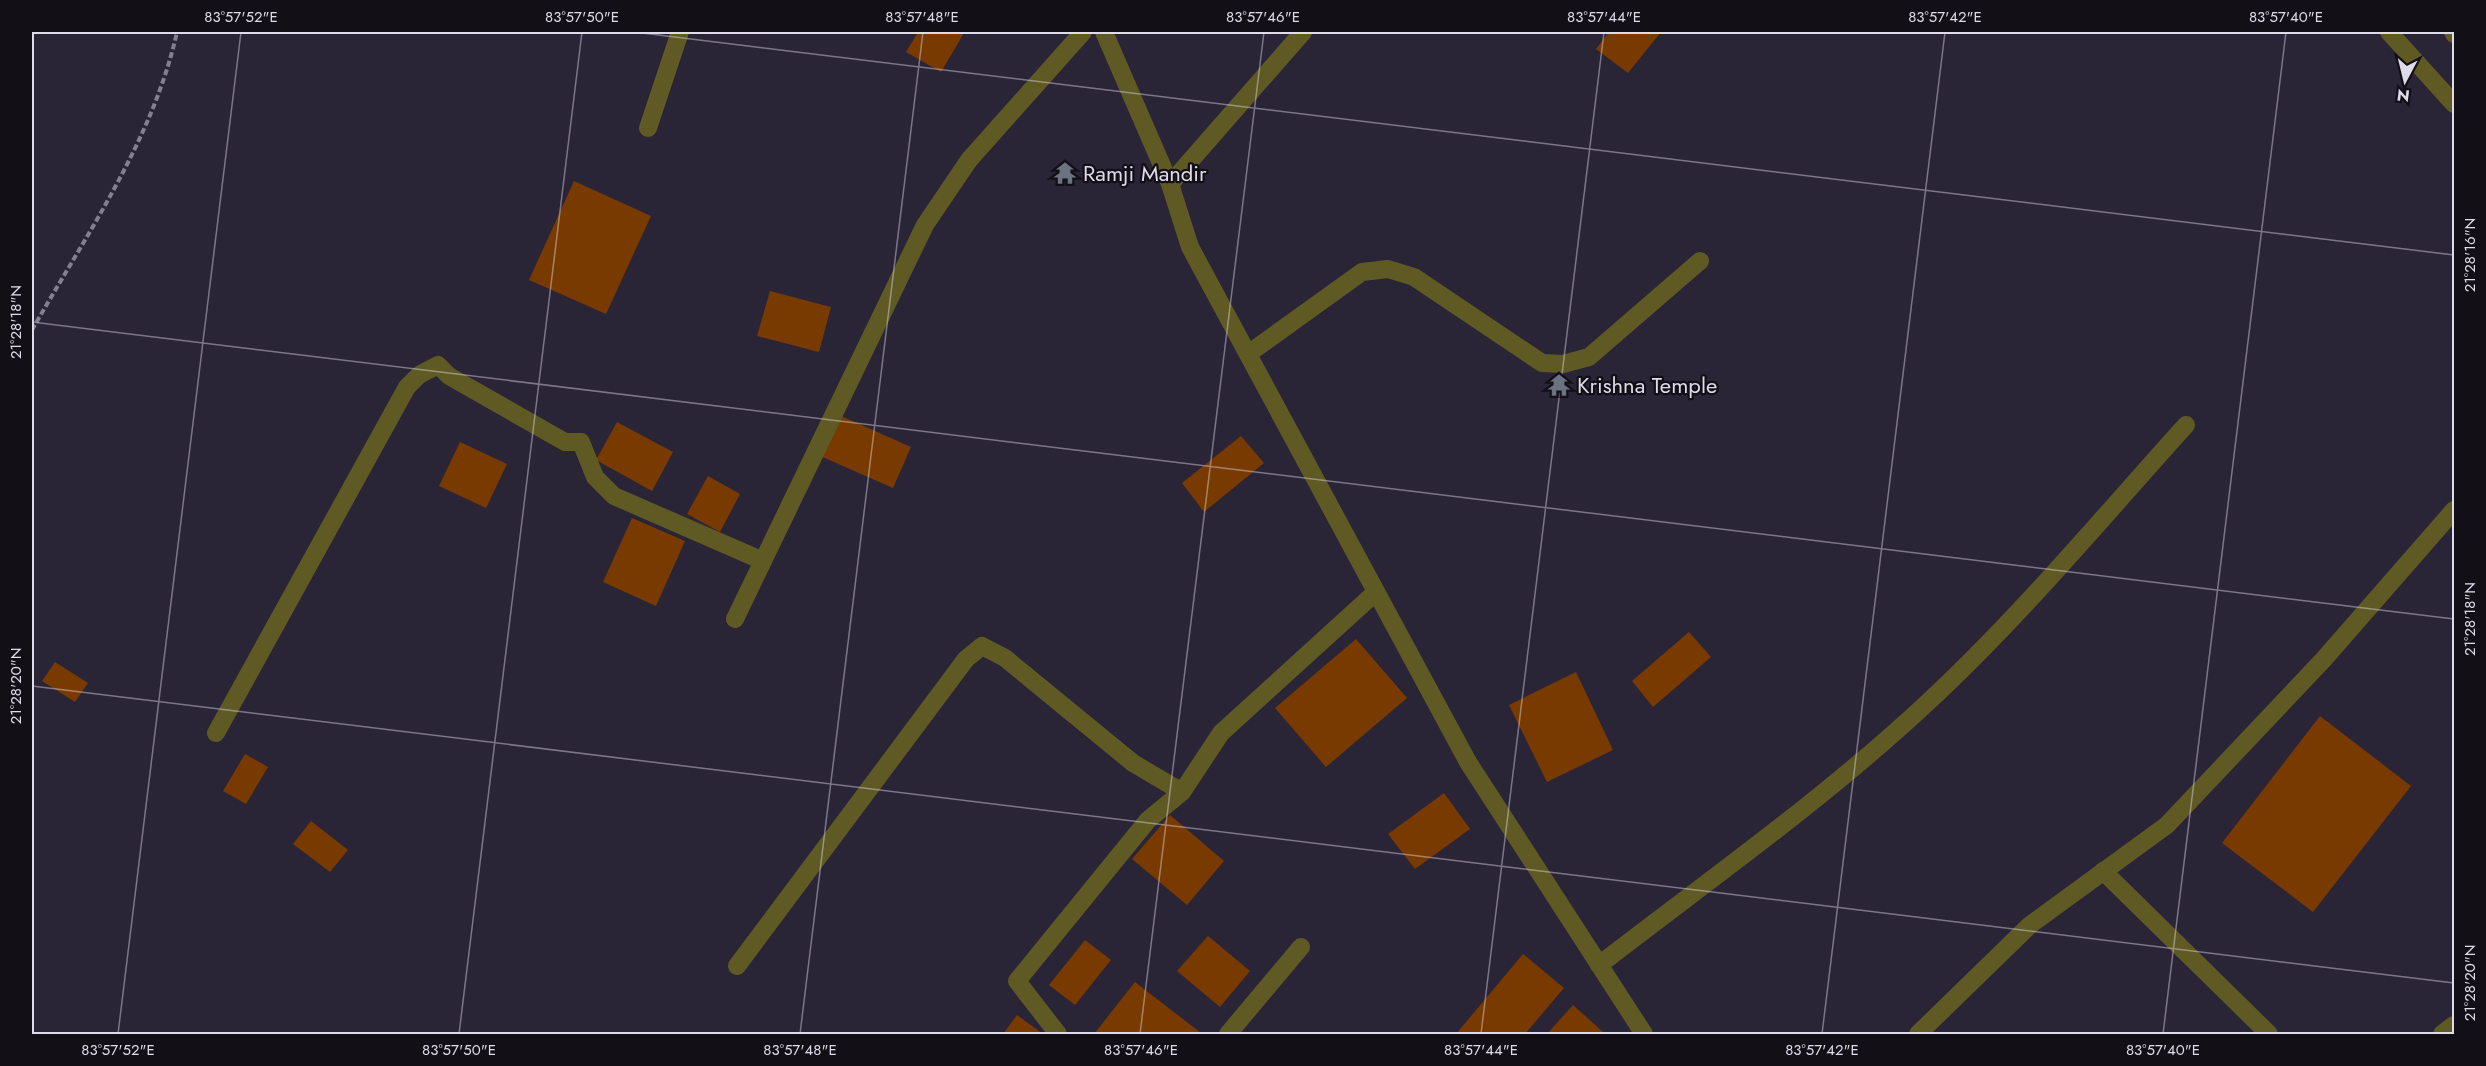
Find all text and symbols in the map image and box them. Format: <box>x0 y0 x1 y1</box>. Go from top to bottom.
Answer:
text: 83°57'52"E <box>204 6 278 28</box>
text: 83°57'50"E <box>545 6 619 28</box>
text: 83°57'48"E <box>885 6 959 28</box>
text: 83°57'46"E <box>1226 6 1300 28</box>
text: 83°57'44"E <box>1567 6 1641 28</box>
text: 83°57'42"E <box>1908 6 1982 28</box>
text: 83°57'40"E <box>2249 6 2323 28</box>
north arrow <box>2375 51 2435 111</box>
text: N <box>2396 83 2411 108</box>
place label: Ramji Mandir <box>1083 157 1207 189</box>
temple icon: Ramji Mandir <box>1052 160 1078 186</box>
text: 21°28'16"N <box>2459 218 2481 292</box>
text: 21°28'18"N <box>5 285 27 359</box>
place label: Krishna Temple <box>1577 369 1717 401</box>
temple icon: Krishna Temple <box>1546 372 1572 398</box>
text: 21°28'18"N <box>2459 582 2481 656</box>
text: 21°28'20"N <box>5 648 27 724</box>
text: 21°28'20"N <box>2459 945 2481 1021</box>
text: 83°57'52"E <box>81 1039 155 1061</box>
text: 83°57'50"E <box>422 1039 496 1061</box>
text: 83°57'48"E <box>763 1039 837 1061</box>
text: 83°57'46"E <box>1104 1039 1178 1061</box>
text: 83°57'44"E <box>1444 1039 1518 1061</box>
text: 83°57'42"E <box>1785 1039 1859 1061</box>
text: 83°57'40"E <box>2126 1039 2200 1061</box>

